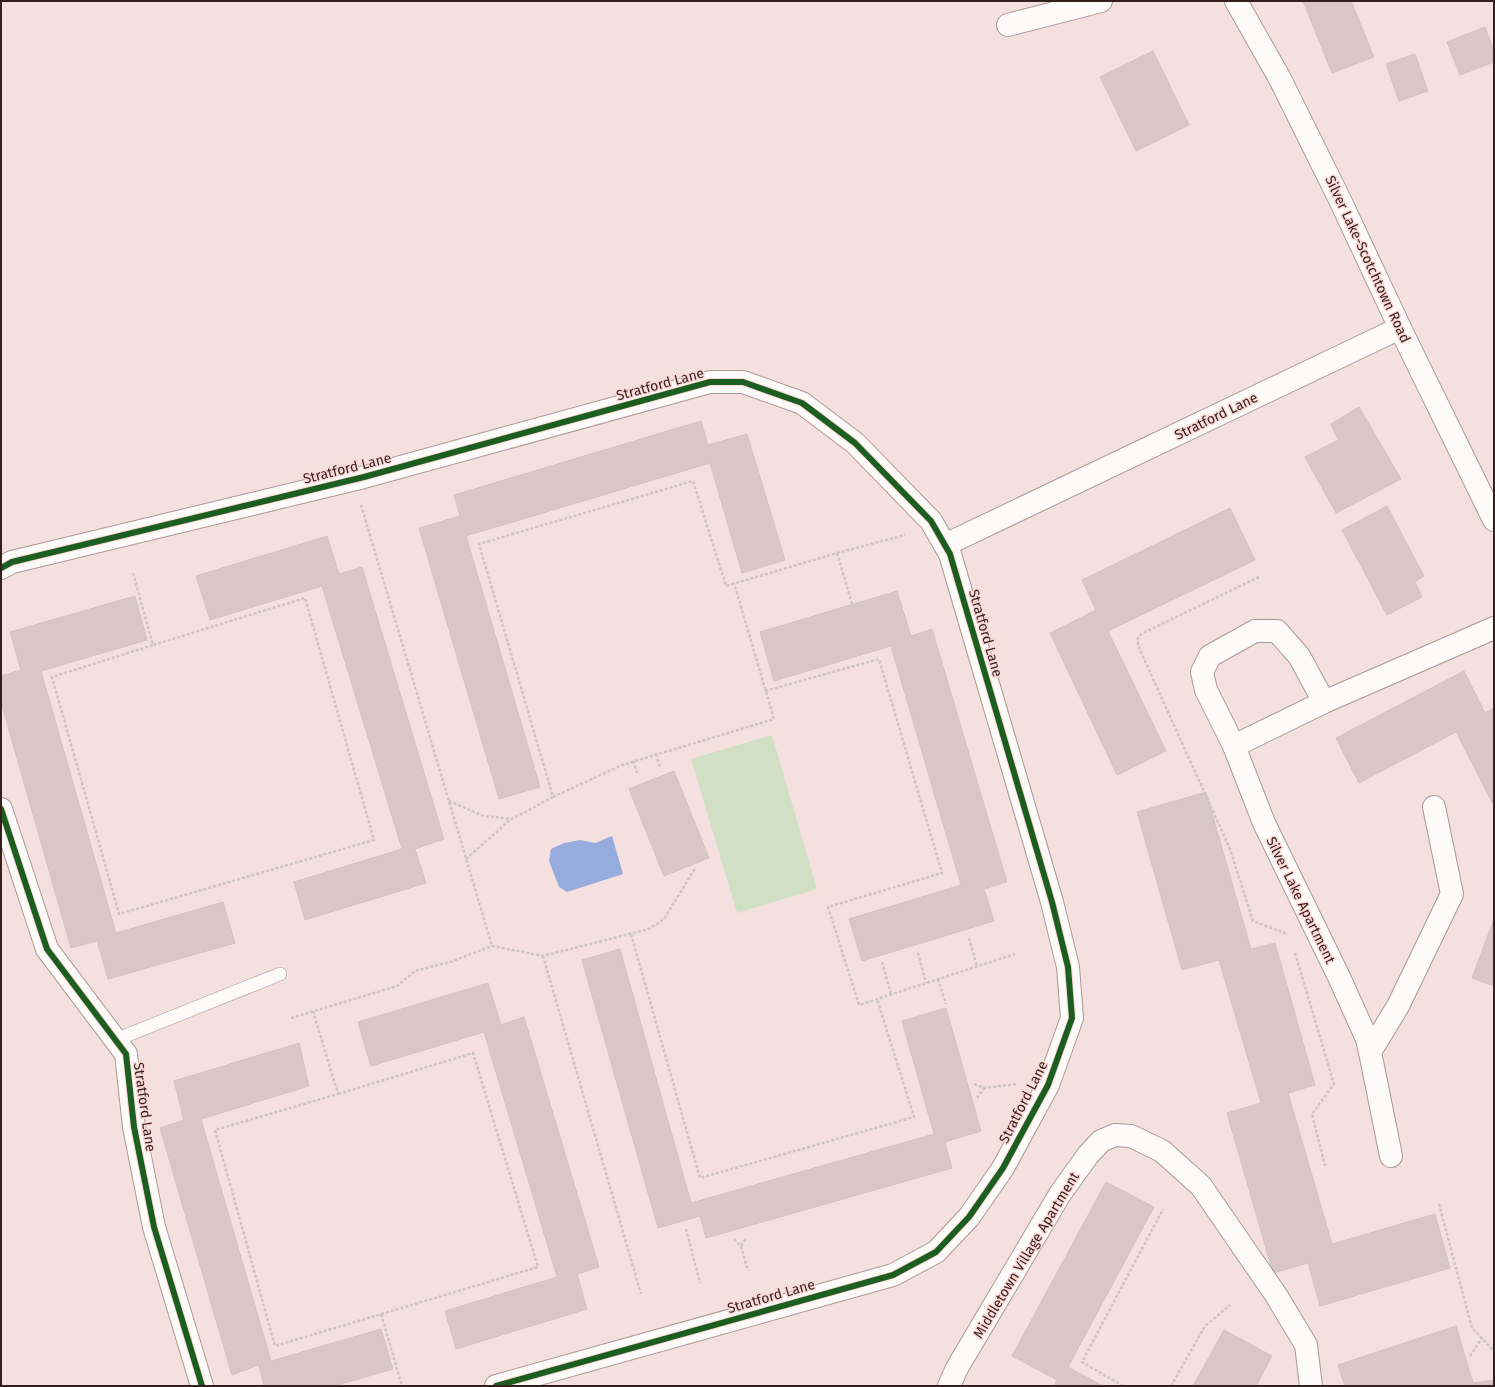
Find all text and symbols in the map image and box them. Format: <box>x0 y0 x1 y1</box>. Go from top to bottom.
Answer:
street label: Silver Lake-Scotchtown Road <box>1321 173 1414 346</box>
street label: Stratford Lane <box>614 365 706 404</box>
street label: Stratford Lane <box>1172 389 1261 444</box>
street label: Stratford Lane <box>301 449 393 488</box>
street label: Stratford Lane <box>965 587 1006 679</box>
street label: Silver Lake Apartment <box>1262 834 1339 967</box>
street label: Stratford Lane <box>995 1058 1052 1146</box>
street label: Stratford Lane <box>130 1061 159 1153</box>
street label: Middletown Village Apartment <box>970 1168 1083 1342</box>
street label: Stratford Lane <box>725 1276 817 1317</box>

